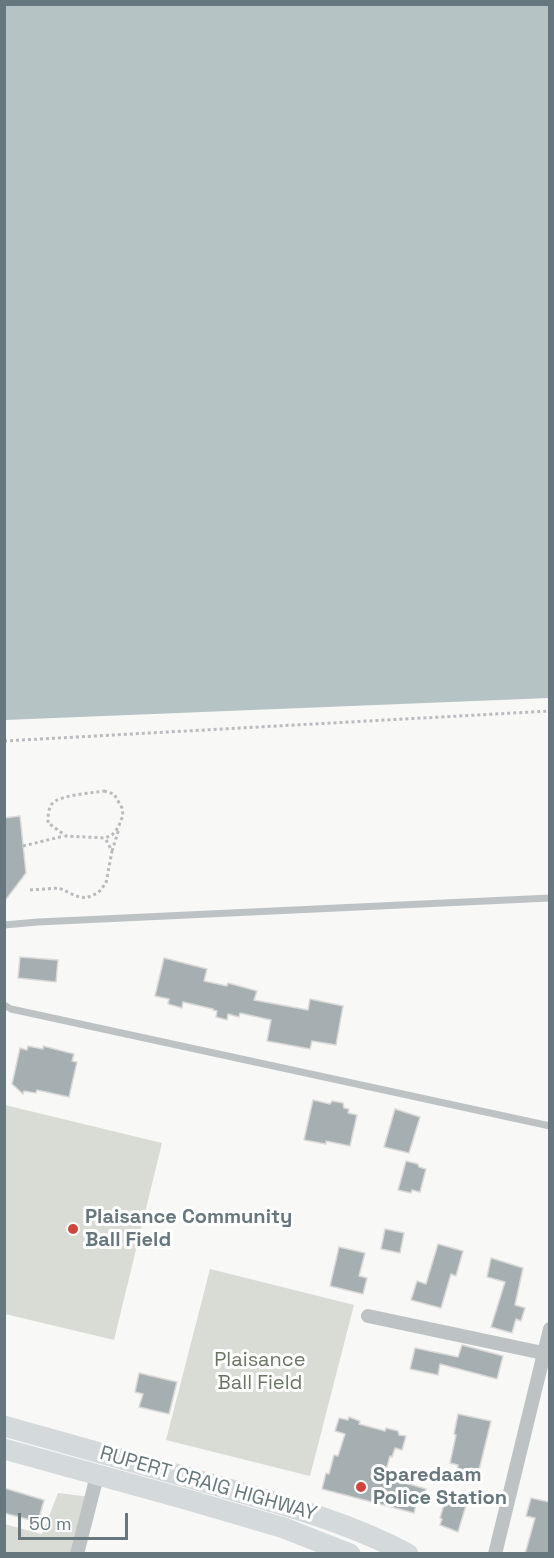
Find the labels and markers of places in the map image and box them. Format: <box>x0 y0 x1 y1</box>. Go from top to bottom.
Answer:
place label: Plaisance Community Ball Field <box>85 1206 292 1253</box>
marker: Plaisance Community Ball Field <box>66 1222 80 1236</box>
place label: Sparedaam Police Station <box>373 1464 507 1511</box>
marker: Sparedaam Police Station <box>354 1480 368 1494</box>

